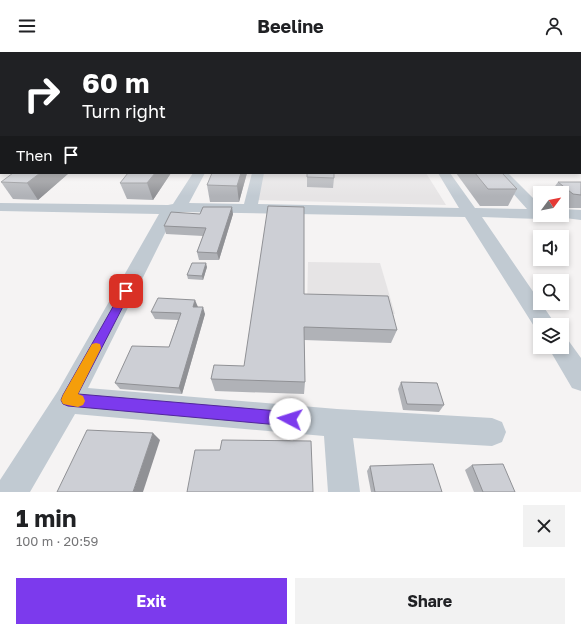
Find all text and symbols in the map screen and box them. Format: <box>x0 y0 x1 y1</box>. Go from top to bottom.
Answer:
icon: menu <box>16 15 38 37</box>
text: Beeline <box>257 15 324 37</box>
icon: person <box>543 15 565 37</box>
text: 60 m <box>82 66 149 99</box>
icon: right <box>16 68 68 120</box>
text: Turn right <box>82 100 166 122</box>
icon: arrive <box>60 144 82 166</box>
text: Then <box>16 146 52 164</box>
north arrow <box>533 186 569 222</box>
map controls <box>533 186 569 354</box>
button: sound <box>533 230 569 266</box>
pin <box>109 274 143 308</box>
button: search <box>533 274 569 310</box>
icon: arrive <box>115 280 137 302</box>
button: layers <box>533 318 569 354</box>
position arrow <box>269 398 311 440</box>
text: 1 min <box>16 503 76 532</box>
button: close <box>523 505 565 547</box>
text: 100 m · 20:59 <box>16 533 99 549</box>
button: Exit <box>16 578 287 624</box>
button: Share <box>295 578 565 624</box>

